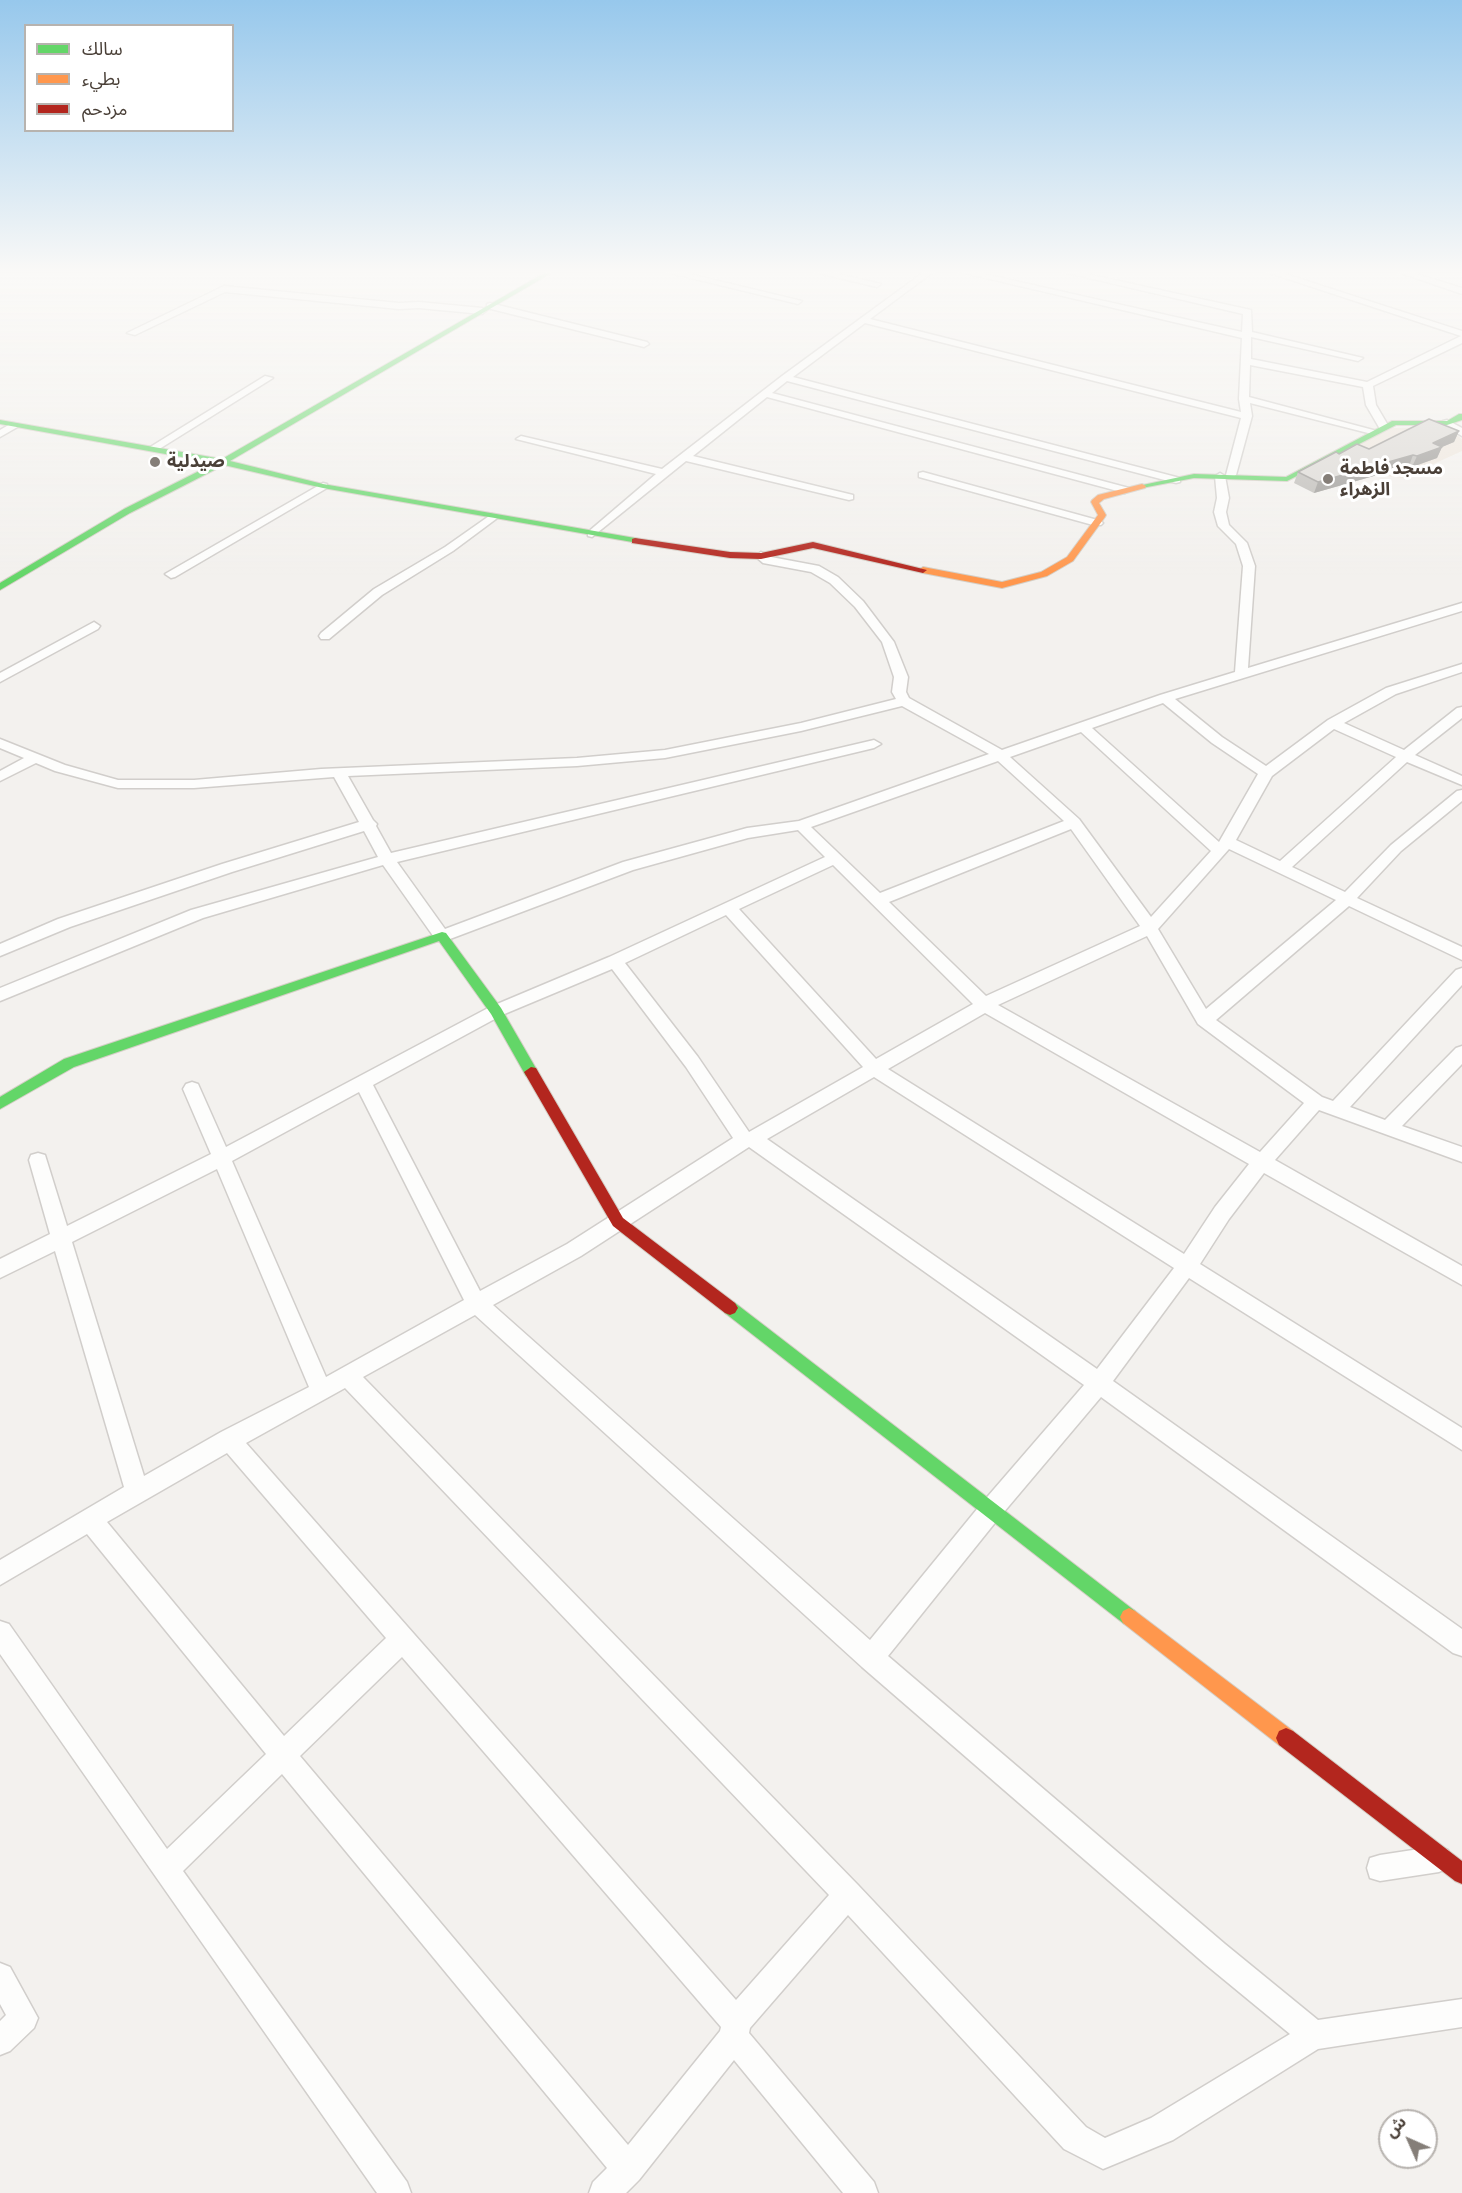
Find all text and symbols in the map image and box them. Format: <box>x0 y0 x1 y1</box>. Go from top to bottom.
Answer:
legend <box>24 24 234 132</box>
text: سالك <box>82 39 123 60</box>
text: بطيء <box>82 69 120 90</box>
text: مزدحم <box>82 99 127 120</box>
place label: صيدلية <box>167 451 225 473</box>
marker: صيدلية <box>148 455 162 469</box>
place label: مسجد فاطمة الزهراء <box>1340 458 1443 500</box>
marker: مسجد فاطمة الزهراء <box>1321 472 1335 486</box>
north arrow <box>1378 2109 1438 2169</box>
text: ش <box>1382 2113 1411 2142</box>

